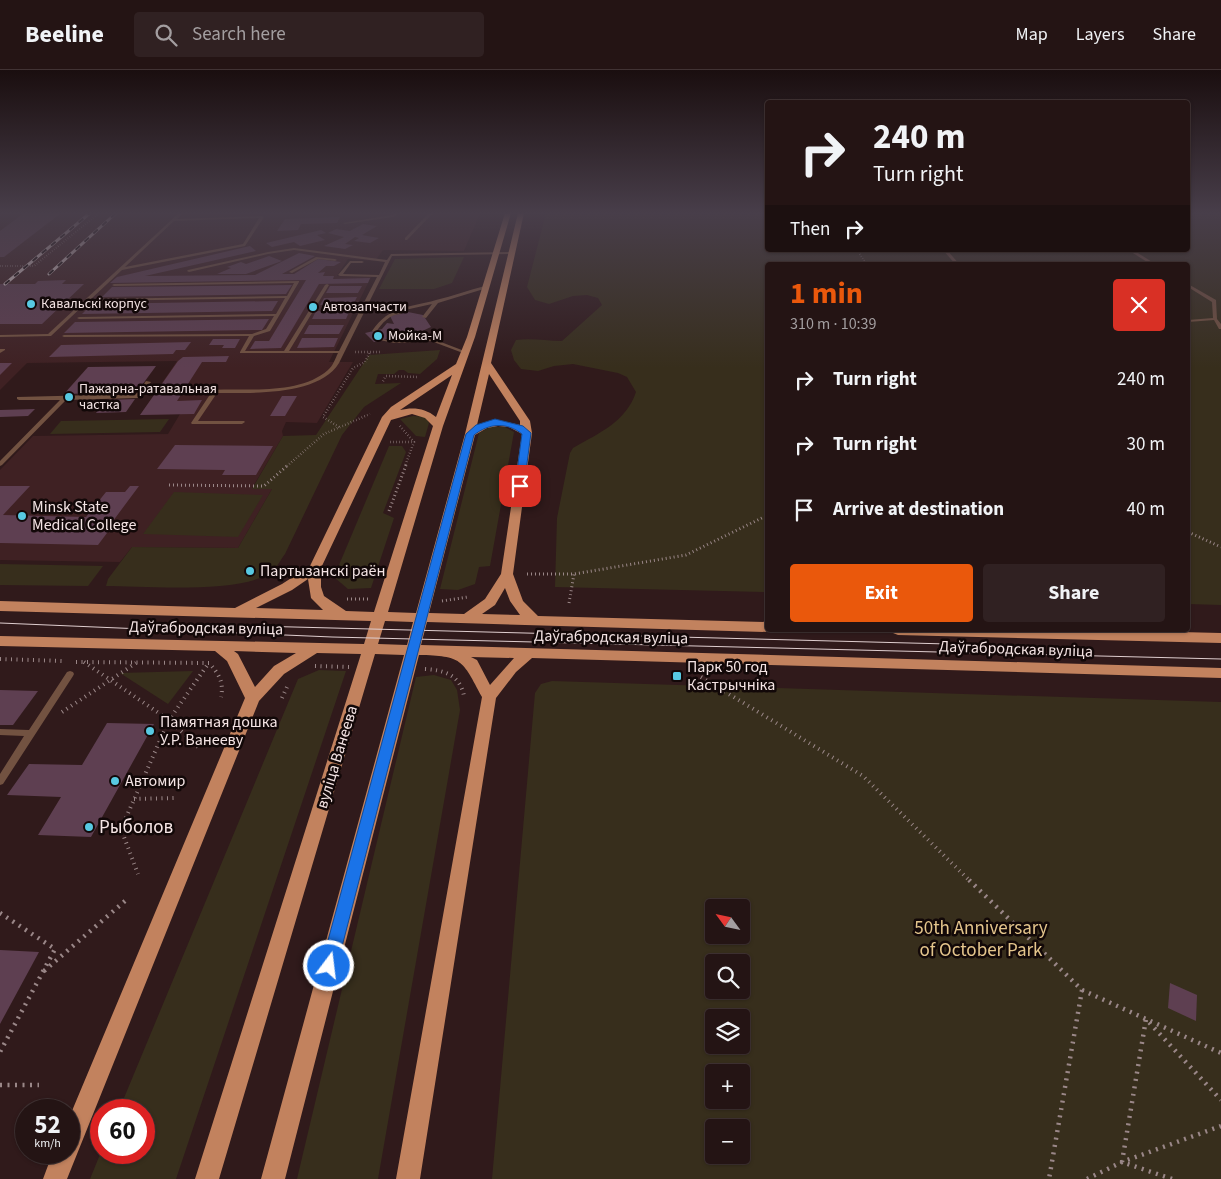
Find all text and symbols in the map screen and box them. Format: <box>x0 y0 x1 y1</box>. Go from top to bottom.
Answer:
search box <box>134 12 484 57</box>
text: Beeline <box>25 17 104 52</box>
icon: search <box>152 21 180 49</box>
text: Search here <box>192 21 286 48</box>
text: Map <box>1016 22 1048 47</box>
text: Layers <box>1076 22 1125 47</box>
text: Share <box>1153 22 1196 47</box>
text: 240 m <box>873 112 965 162</box>
icon: right <box>790 120 855 185</box>
text: Turn right <box>873 158 963 190</box>
icon: right <box>840 215 868 243</box>
text: Then <box>790 216 830 243</box>
text: 1 min <box>790 272 863 315</box>
button: close <box>1113 279 1165 331</box>
place label: Кавальскі корпус <box>41 294 147 314</box>
place label: Автозапчасти <box>323 297 407 317</box>
marker: Кавальскі корпус <box>25 298 37 310</box>
marker: Автозапчасти <box>307 301 319 313</box>
text: 310 m · 10:39 <box>790 313 877 335</box>
place label: Мойка-М <box>388 326 442 346</box>
marker: Мойка-М <box>372 330 384 342</box>
icon: right <box>790 366 818 394</box>
text: Turn right <box>833 366 917 393</box>
text: 240 m <box>1117 366 1165 393</box>
place label: Пажарна-ратавальная частка <box>79 379 217 415</box>
marker: Пажарна-ратавальная частка <box>63 391 75 403</box>
icon: right <box>790 431 818 459</box>
text: Turn right <box>833 431 917 458</box>
text: 30 m <box>1127 431 1165 458</box>
pin <box>499 465 541 507</box>
icon: arrive <box>506 472 534 500</box>
place label: Minsk State Medical College <box>32 496 136 536</box>
icon: arrive <box>790 496 818 524</box>
text: Arrive at destination <box>833 496 1004 523</box>
text: 40 m <box>1127 496 1165 523</box>
marker: Minsk State Medical College <box>16 510 28 522</box>
place label: Партызанскі раён <box>260 560 386 582</box>
button: Exit <box>790 564 973 622</box>
button: Share <box>983 564 1165 622</box>
marker: Партызанскі раён <box>244 565 256 577</box>
street label: Даўгабродская вуліца <box>129 616 283 640</box>
street label: Даўгабродская вуліца <box>534 625 688 649</box>
street label: Даўгабродская вуліца <box>939 635 1093 663</box>
place label: Парк 50 год Кастрычніка <box>687 656 775 696</box>
marker: Парк 50 год Кастрычніка <box>671 670 683 682</box>
street label: вуліца Ванеева <box>311 703 363 811</box>
place label: Памятная дошка У.Р. Ванееву <box>160 711 278 751</box>
marker: Памятная дошка У.Р. Ванееву <box>144 725 156 737</box>
place label: Автомир <box>125 770 185 792</box>
marker: Автомир <box>109 775 121 787</box>
place label: Рыболов <box>99 814 173 841</box>
marker: Рыболов <box>83 821 95 833</box>
north arrow <box>705 899 750 944</box>
map controls <box>705 899 750 1164</box>
park label: 50th Anniversary of October Park <box>914 915 1048 964</box>
position arrow <box>302 939 354 991</box>
button: search <box>705 954 750 999</box>
button: layers <box>705 1009 750 1054</box>
button: + <box>705 1064 750 1109</box>
speed limit sign: 60 <box>90 1099 155 1164</box>
text: 52 <box>34 1107 61 1143</box>
button: − <box>705 1119 750 1164</box>
text: km/h <box>34 1135 61 1152</box>

